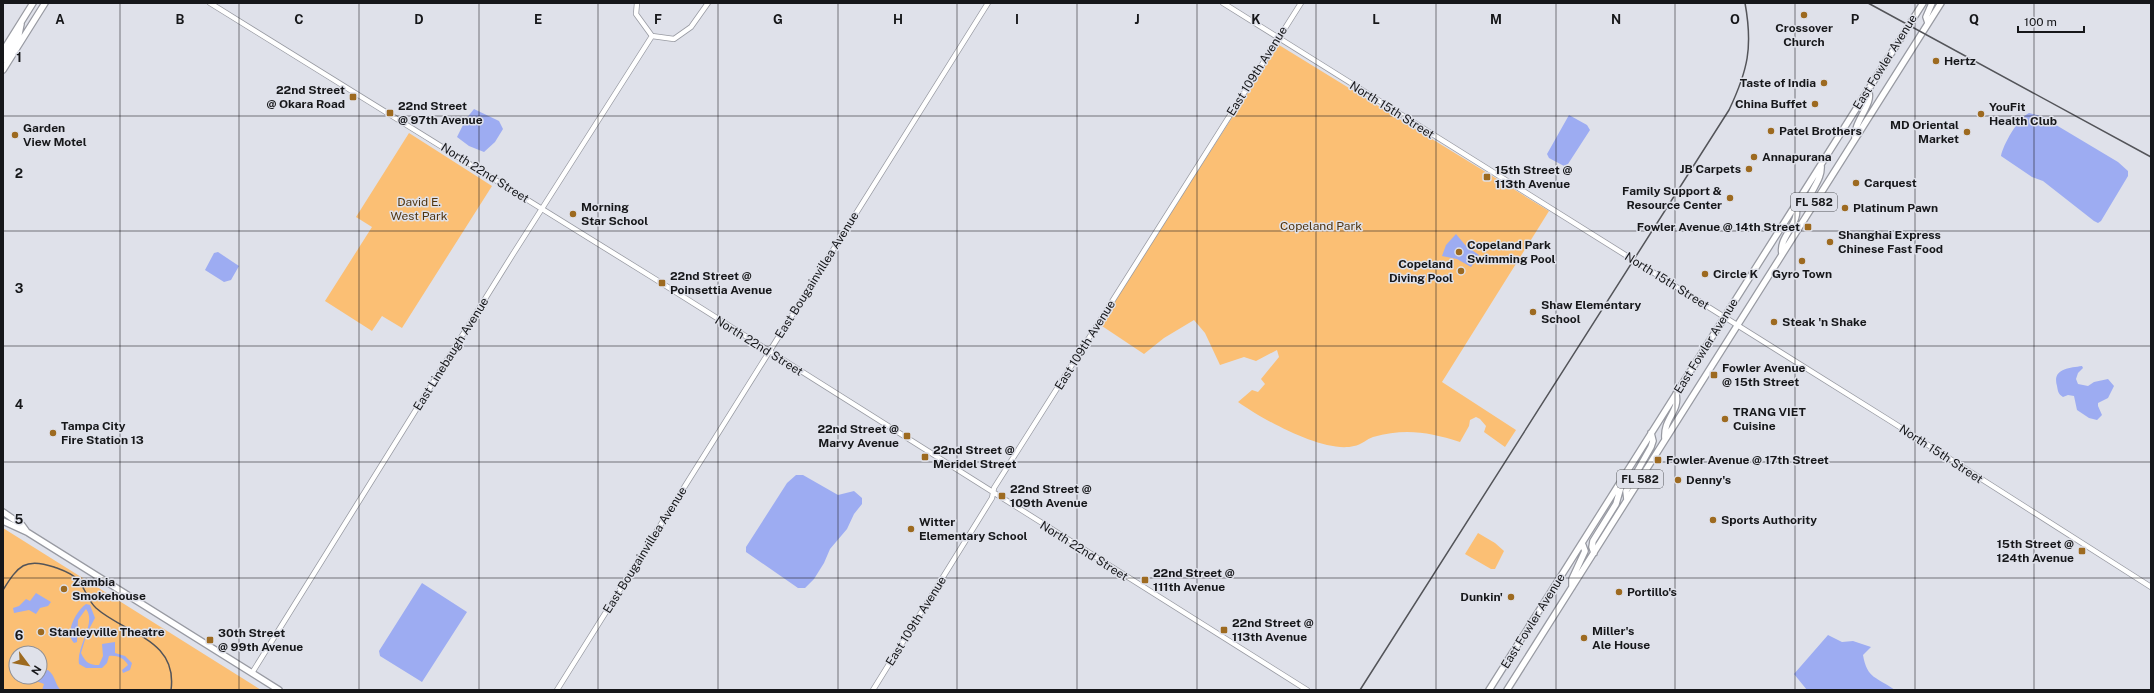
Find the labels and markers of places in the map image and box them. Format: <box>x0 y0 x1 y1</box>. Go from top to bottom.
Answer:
marker: Crossover Church <box>1799 10 1809 20</box>
place label: Crossover Church <box>1775 21 1833 49</box>
place label: Hertz <box>1944 54 1976 68</box>
marker: Hertz <box>1931 56 1941 66</box>
place label: Taste of India <box>1740 76 1816 90</box>
marker: Taste of India <box>1819 78 1829 88</box>
place label: 22nd Street @ Okara Road <box>266 83 345 111</box>
marker: 22nd Street @ Okara Road <box>348 92 358 102</box>
place label: China Buffet <box>1735 97 1807 111</box>
place label: 22nd Street @ 97th Avenue <box>398 99 483 127</box>
marker: China Buffet <box>1810 99 1820 109</box>
place label: YouFit Health Club <box>1989 100 2057 128</box>
marker: 22nd Street @ 97th Avenue <box>385 108 395 118</box>
marker: YouFit Health Club <box>1976 109 1986 119</box>
place label: MD Oriental Market <box>1890 118 1959 146</box>
place label: Garden View Motel <box>23 121 87 149</box>
place label: Patel Brothers <box>1779 124 1862 138</box>
marker: Patel Brothers <box>1766 126 1776 136</box>
marker: MD Oriental Market <box>1962 127 1972 137</box>
marker: Garden View Motel <box>10 130 20 140</box>
place label: Annapurana <box>1762 150 1832 164</box>
marker: Annapurana <box>1749 152 1759 162</box>
place label: JB Carpets <box>1680 162 1741 176</box>
place label: 15th Street @ 113th Avenue <box>1495 163 1572 191</box>
marker: JB Carpets <box>1744 164 1754 174</box>
marker: 15th Street @ 113th Avenue <box>1482 172 1492 182</box>
place label: Carquest <box>1864 176 1917 190</box>
marker: Carquest <box>1851 178 1861 188</box>
place label: Family Support & Resource Center <box>1622 184 1722 212</box>
marker: Family Support & Resource Center <box>1725 193 1735 203</box>
place label: Morning Star School <box>581 200 648 228</box>
place label: Platinum Pawn <box>1853 201 1938 215</box>
marker: Platinum Pawn <box>1840 203 1850 213</box>
marker: Morning Star School <box>568 209 578 219</box>
place label: Fowler Avenue @ 14th Street <box>1637 220 1800 234</box>
marker: Fowler Avenue @ 14th Street <box>1803 222 1813 232</box>
place label: Shanghai Express Chinese Fast Food <box>1838 228 1943 256</box>
marker: Shanghai Express Chinese Fast Food <box>1825 237 1835 247</box>
place label: Copeland Park Swimming Pool <box>1467 238 1556 266</box>
marker: Copeland Park Swimming Pool <box>1454 247 1464 257</box>
marker: Gyro Town <box>1797 256 1807 266</box>
place label: Copeland Diving Pool <box>1389 257 1453 285</box>
marker: Copeland Diving Pool <box>1456 266 1466 276</box>
place label: Circle K <box>1713 267 1758 281</box>
place label: Gyro Town <box>1772 267 1832 281</box>
place label: 22nd Street @ Poinsettia Avenue <box>670 269 772 297</box>
marker: Circle K <box>1700 269 1710 279</box>
marker: 22nd Street @ Poinsettia Avenue <box>657 278 667 288</box>
place label: Shaw Elementary School <box>1541 298 1641 326</box>
marker: Shaw Elementary School <box>1528 307 1538 317</box>
place label: Steak 'n Shake <box>1782 315 1867 329</box>
marker: Steak 'n Shake <box>1769 317 1779 327</box>
place label: Fowler Avenue @ 15th Street <box>1722 361 1806 389</box>
marker: Fowler Avenue @ 15th Street <box>1709 370 1719 380</box>
place label: TRANG VIET Cuisine <box>1733 405 1807 433</box>
marker: TRANG VIET Cuisine <box>1720 414 1730 424</box>
place label: Tampa City Fire Station 13 <box>61 419 144 447</box>
place label: 22nd Street @ Marvy Avenue <box>817 422 899 450</box>
marker: Tampa City Fire Station 13 <box>48 428 58 438</box>
marker: 22nd Street @ Marvy Avenue <box>902 431 912 441</box>
place label: 22nd Street @ Meridel Street <box>933 443 1016 471</box>
marker: 22nd Street @ Meridel Street <box>920 452 930 462</box>
place label: Fowler Avenue @ 17th Street <box>1666 453 1829 467</box>
marker: Fowler Avenue @ 17th Street <box>1653 455 1663 465</box>
place label: Denny's <box>1686 473 1731 487</box>
marker: Denny's <box>1673 475 1683 485</box>
place label: 22nd Street @ 109th Avenue <box>1010 482 1092 510</box>
marker: 22nd Street @ 109th Avenue <box>997 491 1007 501</box>
place label: Sports Authority <box>1721 513 1817 527</box>
place label: Witter Elementary School <box>919 515 1028 543</box>
marker: Sports Authority <box>1708 515 1718 525</box>
marker: Witter Elementary School <box>906 524 916 534</box>
place label: 15th Street @ 124th Avenue <box>1997 537 2074 565</box>
marker: 15th Street @ 124th Avenue <box>2077 546 2087 556</box>
place label: 22nd Street @ 111th Avenue <box>1153 566 1235 594</box>
place label: Zambia Smokehouse <box>72 575 146 603</box>
marker: 22nd Street @ 111th Avenue <box>1140 575 1150 585</box>
marker: Zambia Smokehouse <box>59 584 69 594</box>
place label: Portillo's <box>1627 585 1677 599</box>
marker: Portillo's <box>1614 587 1624 597</box>
place label: Dunkin' <box>1460 590 1503 604</box>
marker: Dunkin' <box>1506 592 1516 602</box>
place label: 22nd Street @ 113th Avenue <box>1232 616 1314 644</box>
place label: Miller's Ale House <box>1592 624 1650 652</box>
place label: Stanleyville Theatre <box>49 625 165 639</box>
marker: 22nd Street @ 113th Avenue <box>1219 625 1229 635</box>
place label: 30th Street @ 99th Avenue <box>218 626 303 654</box>
marker: Stanleyville Theatre <box>36 627 46 637</box>
marker: Miller's Ale House <box>1579 633 1589 643</box>
marker: 30th Street @ 99th Avenue <box>205 635 215 645</box>

